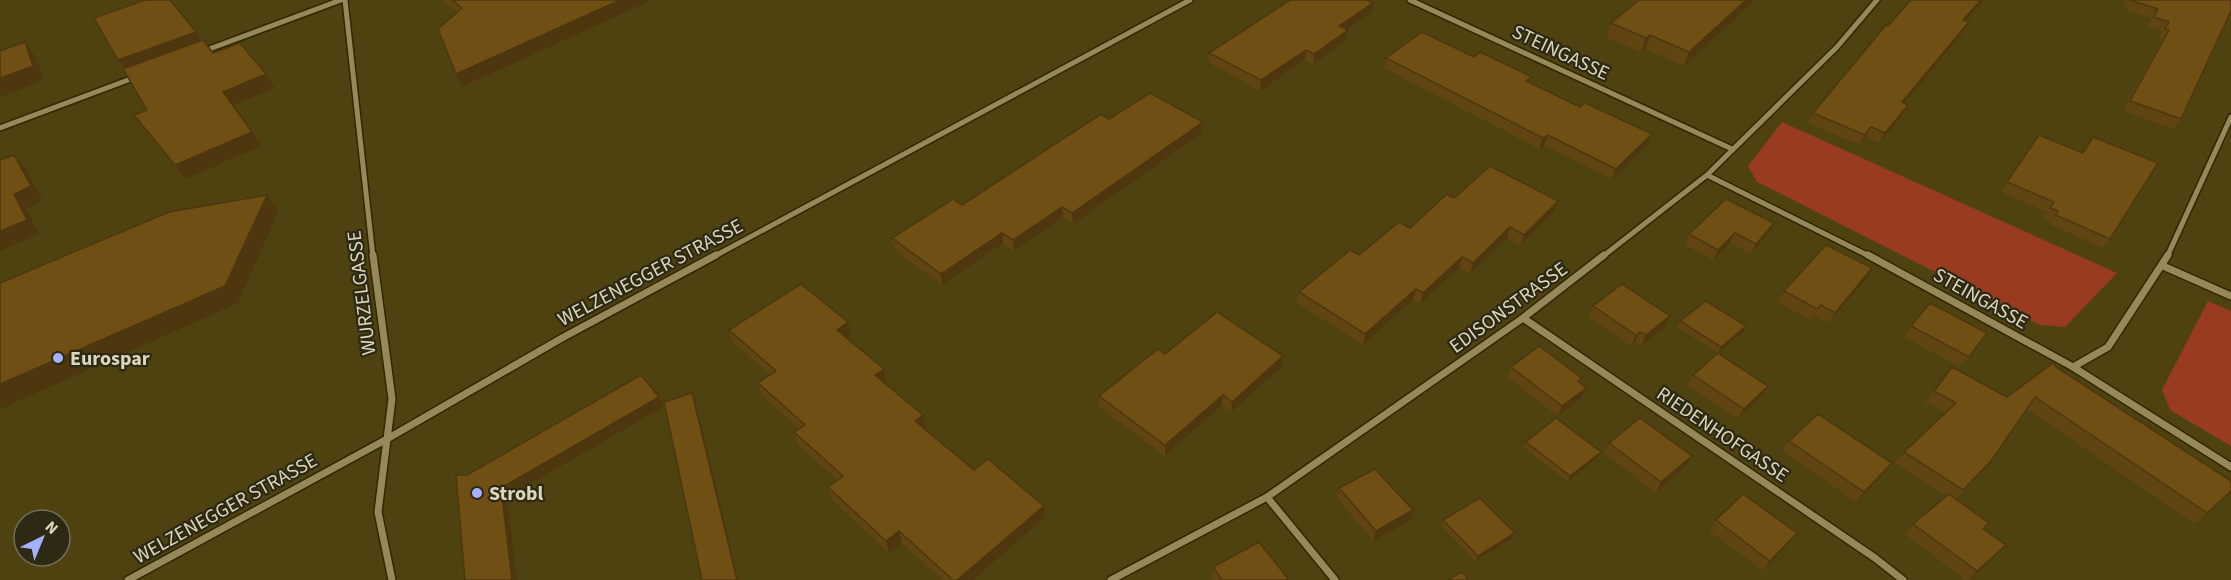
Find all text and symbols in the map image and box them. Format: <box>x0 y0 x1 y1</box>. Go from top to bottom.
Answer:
street label: STEINGASSE <box>1507 18 1614 88</box>
street label: WELZENEGGER STRASSE <box>553 212 748 334</box>
street label: WURZELGASSE <box>340 229 384 357</box>
street label: EDISONSTRASSE <box>1444 255 1573 360</box>
street label: STEINGASSE <box>1928 261 2033 336</box>
place label: Eurospar <box>70 345 150 373</box>
marker: Eurospar <box>51 351 65 365</box>
street label: RIEDENHOFGASSE <box>1651 380 1794 489</box>
street label: WELZENEGGER STRASSE <box>129 447 322 571</box>
place label: Strobl <box>489 480 544 508</box>
marker: Strobl <box>470 486 484 500</box>
north arrow <box>12 508 72 568</box>
text: N <box>40 516 63 539</box>

